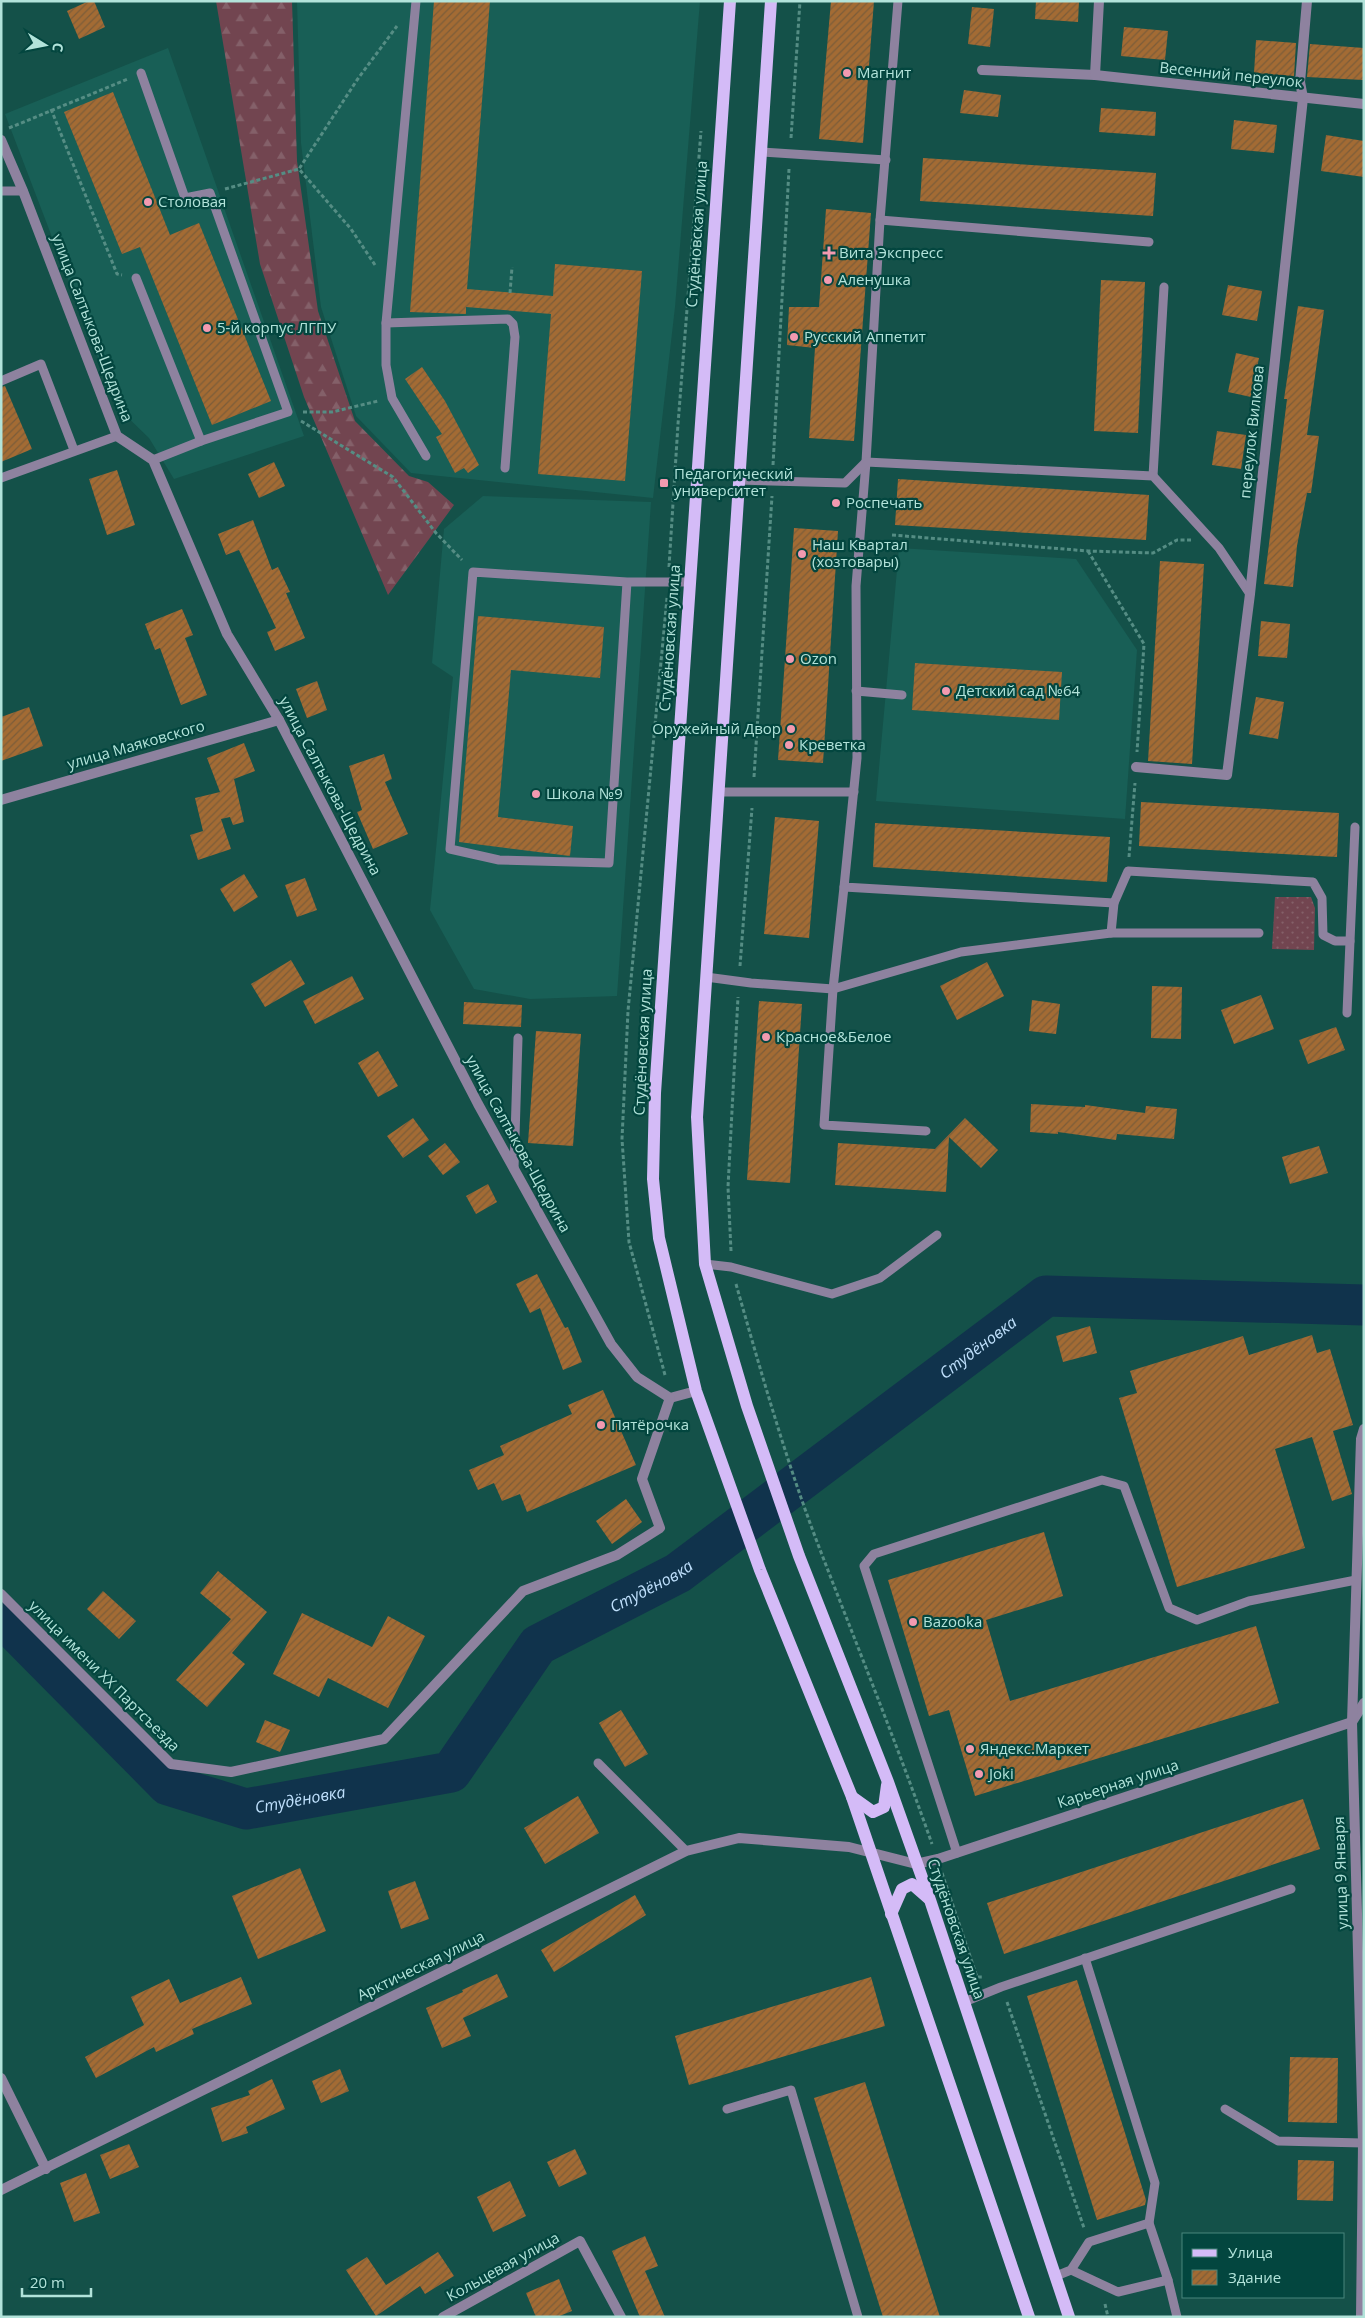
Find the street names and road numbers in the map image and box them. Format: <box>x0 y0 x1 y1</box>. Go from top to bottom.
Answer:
street label: Весенний переулок <box>1159 57 1304 91</box>
street label: Студёновская улица <box>681 160 711 308</box>
street label: улица Салтыкова-Щедрина <box>48 231 138 425</box>
street label: переулок Вилкова <box>1234 364 1268 499</box>
street label: Студёновская улица <box>654 564 684 712</box>
street label: улица Салтыкова-Щедрина <box>275 693 387 878</box>
street label: улица Маяковского <box>65 715 207 773</box>
street label: Студёновская улица <box>628 968 656 1116</box>
street label: улица Салтыкова-Щедрина <box>462 1051 576 1236</box>
street label: улица имени ХХ Партсъезда <box>25 1595 185 1755</box>
street label: Карьерная улица <box>1054 1754 1181 1812</box>
street label: улица 9 Января <box>1328 1816 1352 1930</box>
street label: Студёновская улица <box>924 1856 990 2001</box>
street label: Арктическая улица <box>354 1926 488 2005</box>
street label: Кольцевая улица <box>443 2227 562 2305</box>

